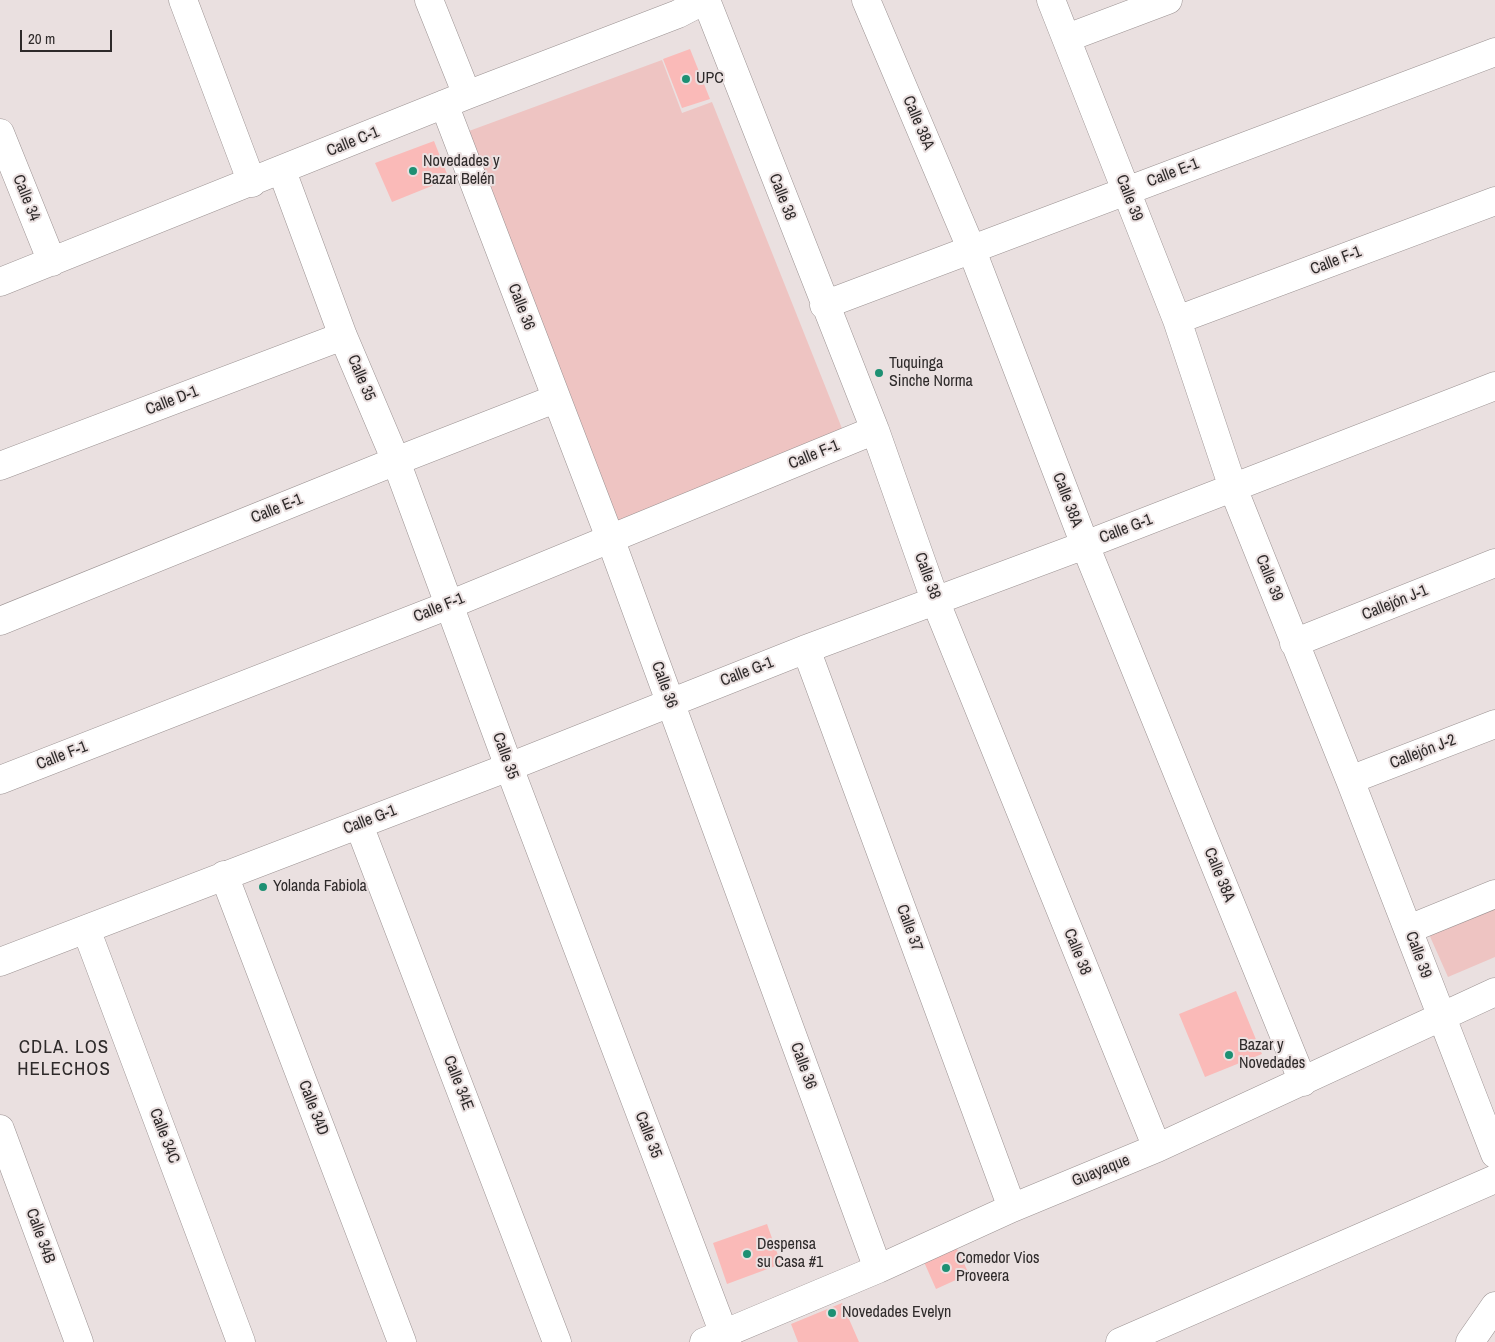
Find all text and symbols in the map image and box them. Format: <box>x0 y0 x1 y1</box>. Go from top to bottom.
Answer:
scale bar <box>22 20 115 52</box>
text: 20 m <box>28 28 55 49</box>
place label: UPC <box>696 69 724 89</box>
marker: UPC <box>680 73 692 85</box>
street label: Calle 38A <box>898 93 938 153</box>
street label: Calle C-1 <box>324 123 382 161</box>
place label: Novedades y Bazar Belén <box>423 152 500 190</box>
street label: Calle E-1 <box>1144 154 1202 192</box>
marker: Novedades y Bazar Belén <box>407 165 419 177</box>
street label: Calle 38 <box>764 171 800 223</box>
street label: Calle 34 <box>8 172 44 224</box>
street label: Calle 39 <box>1111 172 1147 224</box>
street label: Calle F-1 <box>1308 243 1364 279</box>
street label: Calle 36 <box>503 281 539 333</box>
street label: Calle 35 <box>343 352 379 404</box>
place label: Tuquinga Sinche Norma <box>889 354 973 392</box>
marker: Tuquinga Sinche Norma <box>873 367 885 379</box>
street label: Calle D-1 <box>143 382 201 420</box>
street label: Calle F-1 <box>786 436 842 474</box>
street label: Calle 38A <box>1048 470 1086 530</box>
street label: Calle E-1 <box>248 490 306 528</box>
street label: Calle G-1 <box>1097 510 1155 548</box>
street label: Calle 38 <box>910 550 944 602</box>
street label: Calle 39 <box>1251 552 1287 604</box>
street label: Callejón J-1 <box>1359 581 1431 625</box>
street label: Calle F-1 <box>411 589 467 627</box>
street label: Calle G-1 <box>718 653 776 691</box>
street label: Calle 36 <box>647 659 681 711</box>
street label: Calle 35 <box>488 730 522 782</box>
street label: Callejón J-2 <box>1387 731 1459 773</box>
street label: Calle F-1 <box>34 738 90 774</box>
street label: Calle G-1 <box>341 801 399 839</box>
street label: Calle 38A <box>1199 845 1239 905</box>
place label: Yolanda Fabiola <box>273 877 367 897</box>
marker: Yolanda Fabiola <box>257 881 269 893</box>
street label: Calle 37 <box>892 902 926 954</box>
street label: Calle 38 <box>1059 926 1095 978</box>
street label: Calle 39 <box>1401 929 1435 981</box>
place label: Bazar y Novedades <box>1239 1036 1305 1074</box>
district label: CDLA. LOS HELECHOS <box>16 1037 112 1081</box>
street label: Calle 36 <box>786 1040 820 1092</box>
marker: Bazar y Novedades <box>1223 1049 1235 1061</box>
street label: Calle 34E <box>439 1053 477 1113</box>
street label: Calle 34D <box>294 1078 332 1138</box>
street label: Calle 34C <box>145 1106 183 1166</box>
street label: Calle 35 <box>630 1109 666 1161</box>
street label: Guayaque <box>1069 1151 1133 1191</box>
street label: Calle 34B <box>21 1206 59 1266</box>
place label: Despensa su Casa #1 <box>757 1235 823 1273</box>
marker: Despensa su Casa #1 <box>741 1248 753 1260</box>
place label: Comedor Vios Proveera <box>956 1249 1040 1287</box>
marker: Comedor Vios Proveera <box>940 1262 952 1274</box>
place label: Novedades Evelyn <box>842 1303 951 1323</box>
marker: Novedades Evelyn <box>826 1307 838 1319</box>

